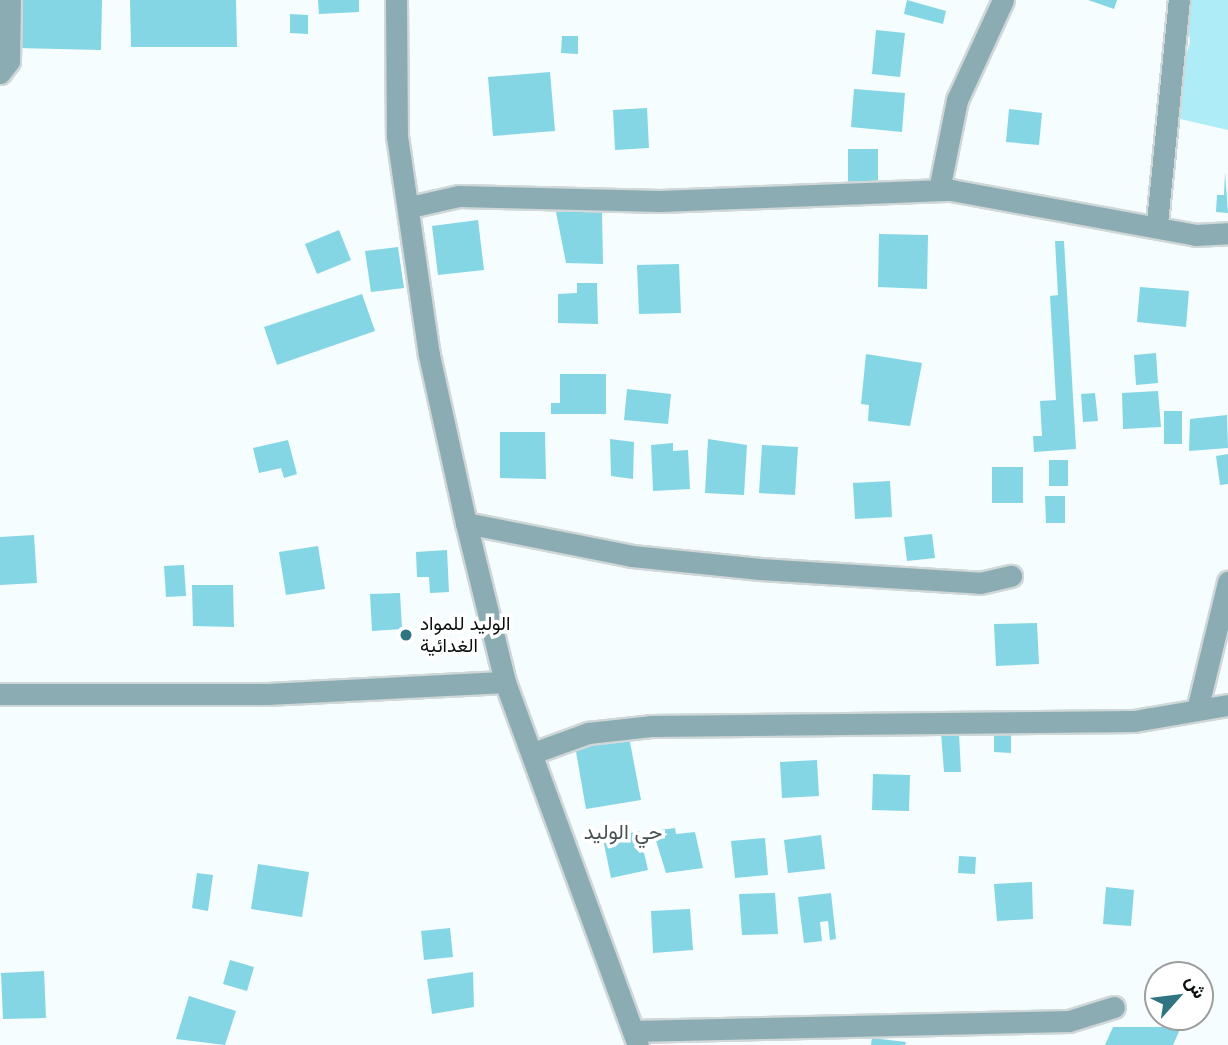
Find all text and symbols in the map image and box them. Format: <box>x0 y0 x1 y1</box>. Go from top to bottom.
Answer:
place label: الوليد للمواد الغدائية <box>420 613 510 657</box>
marker: الوليد للمواد الغدائية <box>398 627 414 643</box>
district label: حي الوليد <box>584 819 662 845</box>
north arrow <box>1144 961 1214 1031</box>
text: ش <box>1182 972 1211 1002</box>

